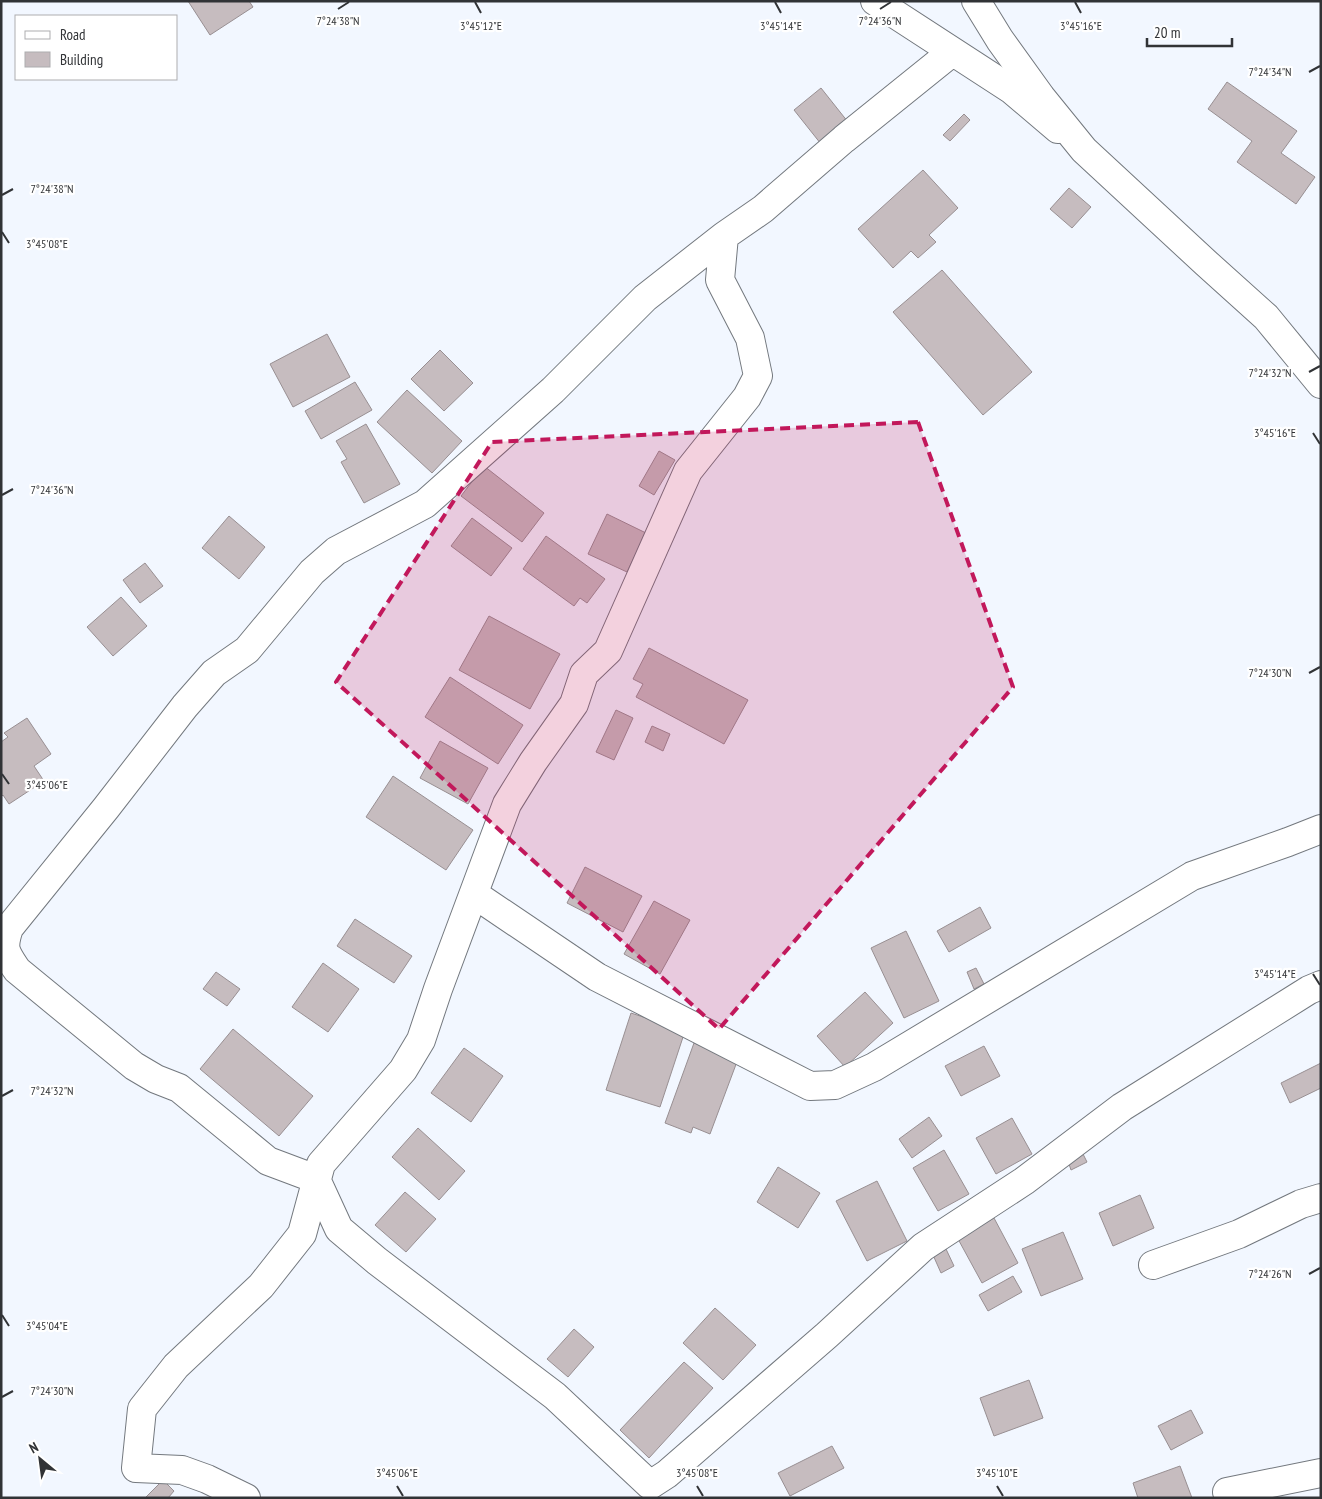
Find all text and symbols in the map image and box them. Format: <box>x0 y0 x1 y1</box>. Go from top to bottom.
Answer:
text: 7°24'38"N <box>316 13 360 28</box>
text: 7°24'36"N <box>858 13 902 28</box>
legend <box>15 15 178 80</box>
scale bar <box>1147 15 1232 47</box>
text: 3°45'12"E <box>460 18 502 33</box>
text: 3°45'14"E <box>760 18 802 33</box>
text: 3°45'16"E <box>1060 18 1102 33</box>
text: 20 m <box>1154 23 1180 42</box>
text: Road <box>60 25 86 44</box>
text: Building <box>60 50 103 69</box>
text: 7°24'34"N <box>1248 64 1292 79</box>
text: 7°24'38"N <box>30 181 74 196</box>
text: 3°45'08"E <box>26 236 68 251</box>
text: 7°24'32"N <box>1248 365 1292 380</box>
text: 3°45'16"E <box>1254 425 1296 440</box>
text: 7°24'36"N <box>30 482 74 497</box>
text: 7°24'30"N <box>1248 665 1292 680</box>
text: 3°45'06"E <box>26 777 68 792</box>
text: 3°45'14"E <box>1254 966 1296 981</box>
text: 7°24'32"N <box>30 1083 74 1098</box>
text: 7°24'26"N <box>1248 1266 1292 1281</box>
text: 3°45'04"E <box>26 1318 68 1333</box>
text: 7°24'30"N <box>30 1383 74 1398</box>
north arrow <box>15 1434 65 1484</box>
text: N <box>26 1438 41 1457</box>
text: 3°45'06"E <box>376 1465 418 1480</box>
text: 3°45'08"E <box>676 1465 718 1480</box>
text: 3°45'10"E <box>976 1465 1018 1480</box>

